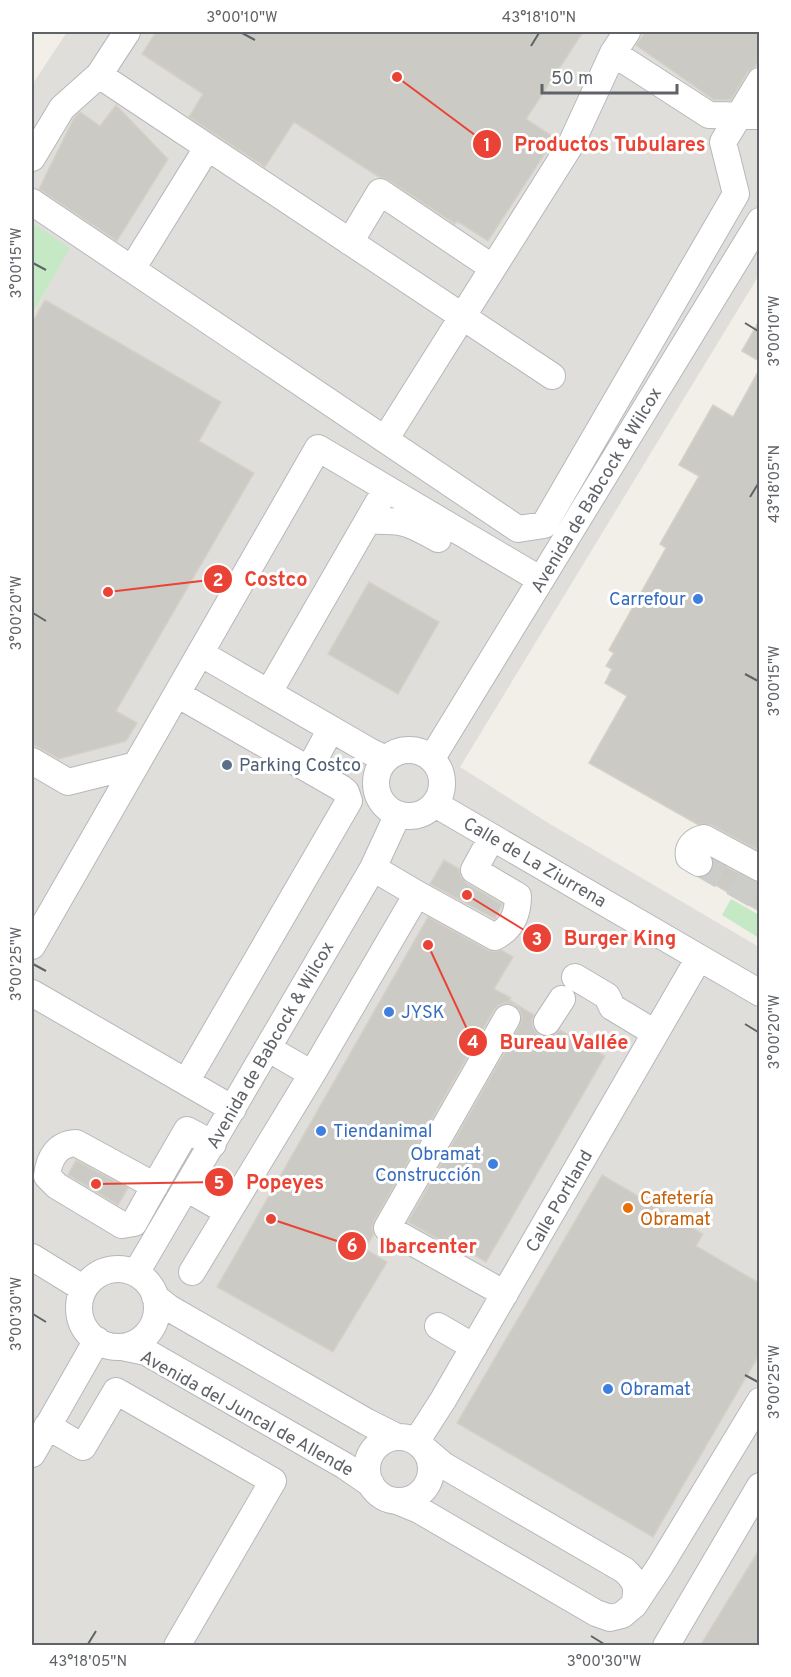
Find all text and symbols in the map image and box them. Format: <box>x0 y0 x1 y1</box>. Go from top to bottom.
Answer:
text: 3°00'10"W <box>206 9 278 28</box>
text: 43°18'10"N <box>502 9 576 28</box>
scale bar <box>542 57 677 95</box>
text: 50 m <box>551 68 593 91</box>
callout: Productos Tubulares <box>472 125 717 163</box>
text: Productos Tubulares <box>514 133 706 159</box>
text: 1 <box>483 135 491 158</box>
text: 3°00'15"W <box>8 227 27 299</box>
text: 3°00'10"W <box>766 295 785 367</box>
street label: Avenida de Babcock & Wilcox <box>527 384 668 598</box>
text: 43°18'05"N <box>766 445 785 523</box>
callout: Costco <box>203 560 320 598</box>
text: Costco <box>244 568 308 594</box>
text: 2 <box>212 570 224 593</box>
text: 3°00'20"W <box>8 576 27 650</box>
place label: Carrefour <box>609 589 686 612</box>
marker: Carrefour <box>691 592 705 606</box>
text: 3°00'15"W <box>766 645 785 717</box>
place label: Parking Costco <box>239 755 361 778</box>
marker: Parking Costco <box>220 758 234 772</box>
street label: Calle de La Ziurrena <box>458 813 610 914</box>
callout: Burger King <box>522 919 688 957</box>
text: 3°00'25"W <box>8 927 27 1001</box>
text: Burger King <box>564 927 676 953</box>
text: 3 <box>532 929 542 952</box>
street label: Avenida de Babcock & Wilcox <box>202 938 340 1154</box>
text: 3°00'20"W <box>766 995 785 1069</box>
place label: JYSK <box>401 1002 445 1025</box>
marker: JYSK <box>382 1005 396 1019</box>
callout: Bureau Vallée <box>458 1023 641 1061</box>
text: Bureau Vallée <box>500 1031 628 1057</box>
text: 4 <box>467 1032 479 1055</box>
place label: Tiendanimal <box>333 1121 432 1144</box>
marker: Tiendanimal <box>314 1124 328 1138</box>
place label: Obramat Construcción <box>375 1144 481 1188</box>
street label: Calle Portland <box>522 1146 599 1257</box>
marker: Obramat Construcción <box>486 1157 500 1171</box>
callout: Popeyes <box>204 1163 336 1201</box>
text: Popeyes <box>246 1171 324 1197</box>
text: 5 <box>214 1173 225 1196</box>
place label: Cafetería Obramat <box>640 1188 714 1232</box>
marker: Cafetería Obramat <box>621 1201 635 1215</box>
callout: Ibarcenter <box>337 1227 488 1265</box>
text: Ibarcenter <box>379 1235 477 1261</box>
text: 6 <box>346 1236 358 1259</box>
text: 3°00'30"W <box>8 1277 27 1351</box>
text: 3°00'25"W <box>766 1345 785 1419</box>
street label: Avenida del Juncal de Allende <box>136 1346 357 1483</box>
place label: Obramat <box>620 1379 691 1402</box>
marker: Obramat <box>601 1382 615 1396</box>
text: 43°18'05"N <box>49 1653 127 1672</box>
text: 3°00'30"W <box>567 1653 641 1672</box>

